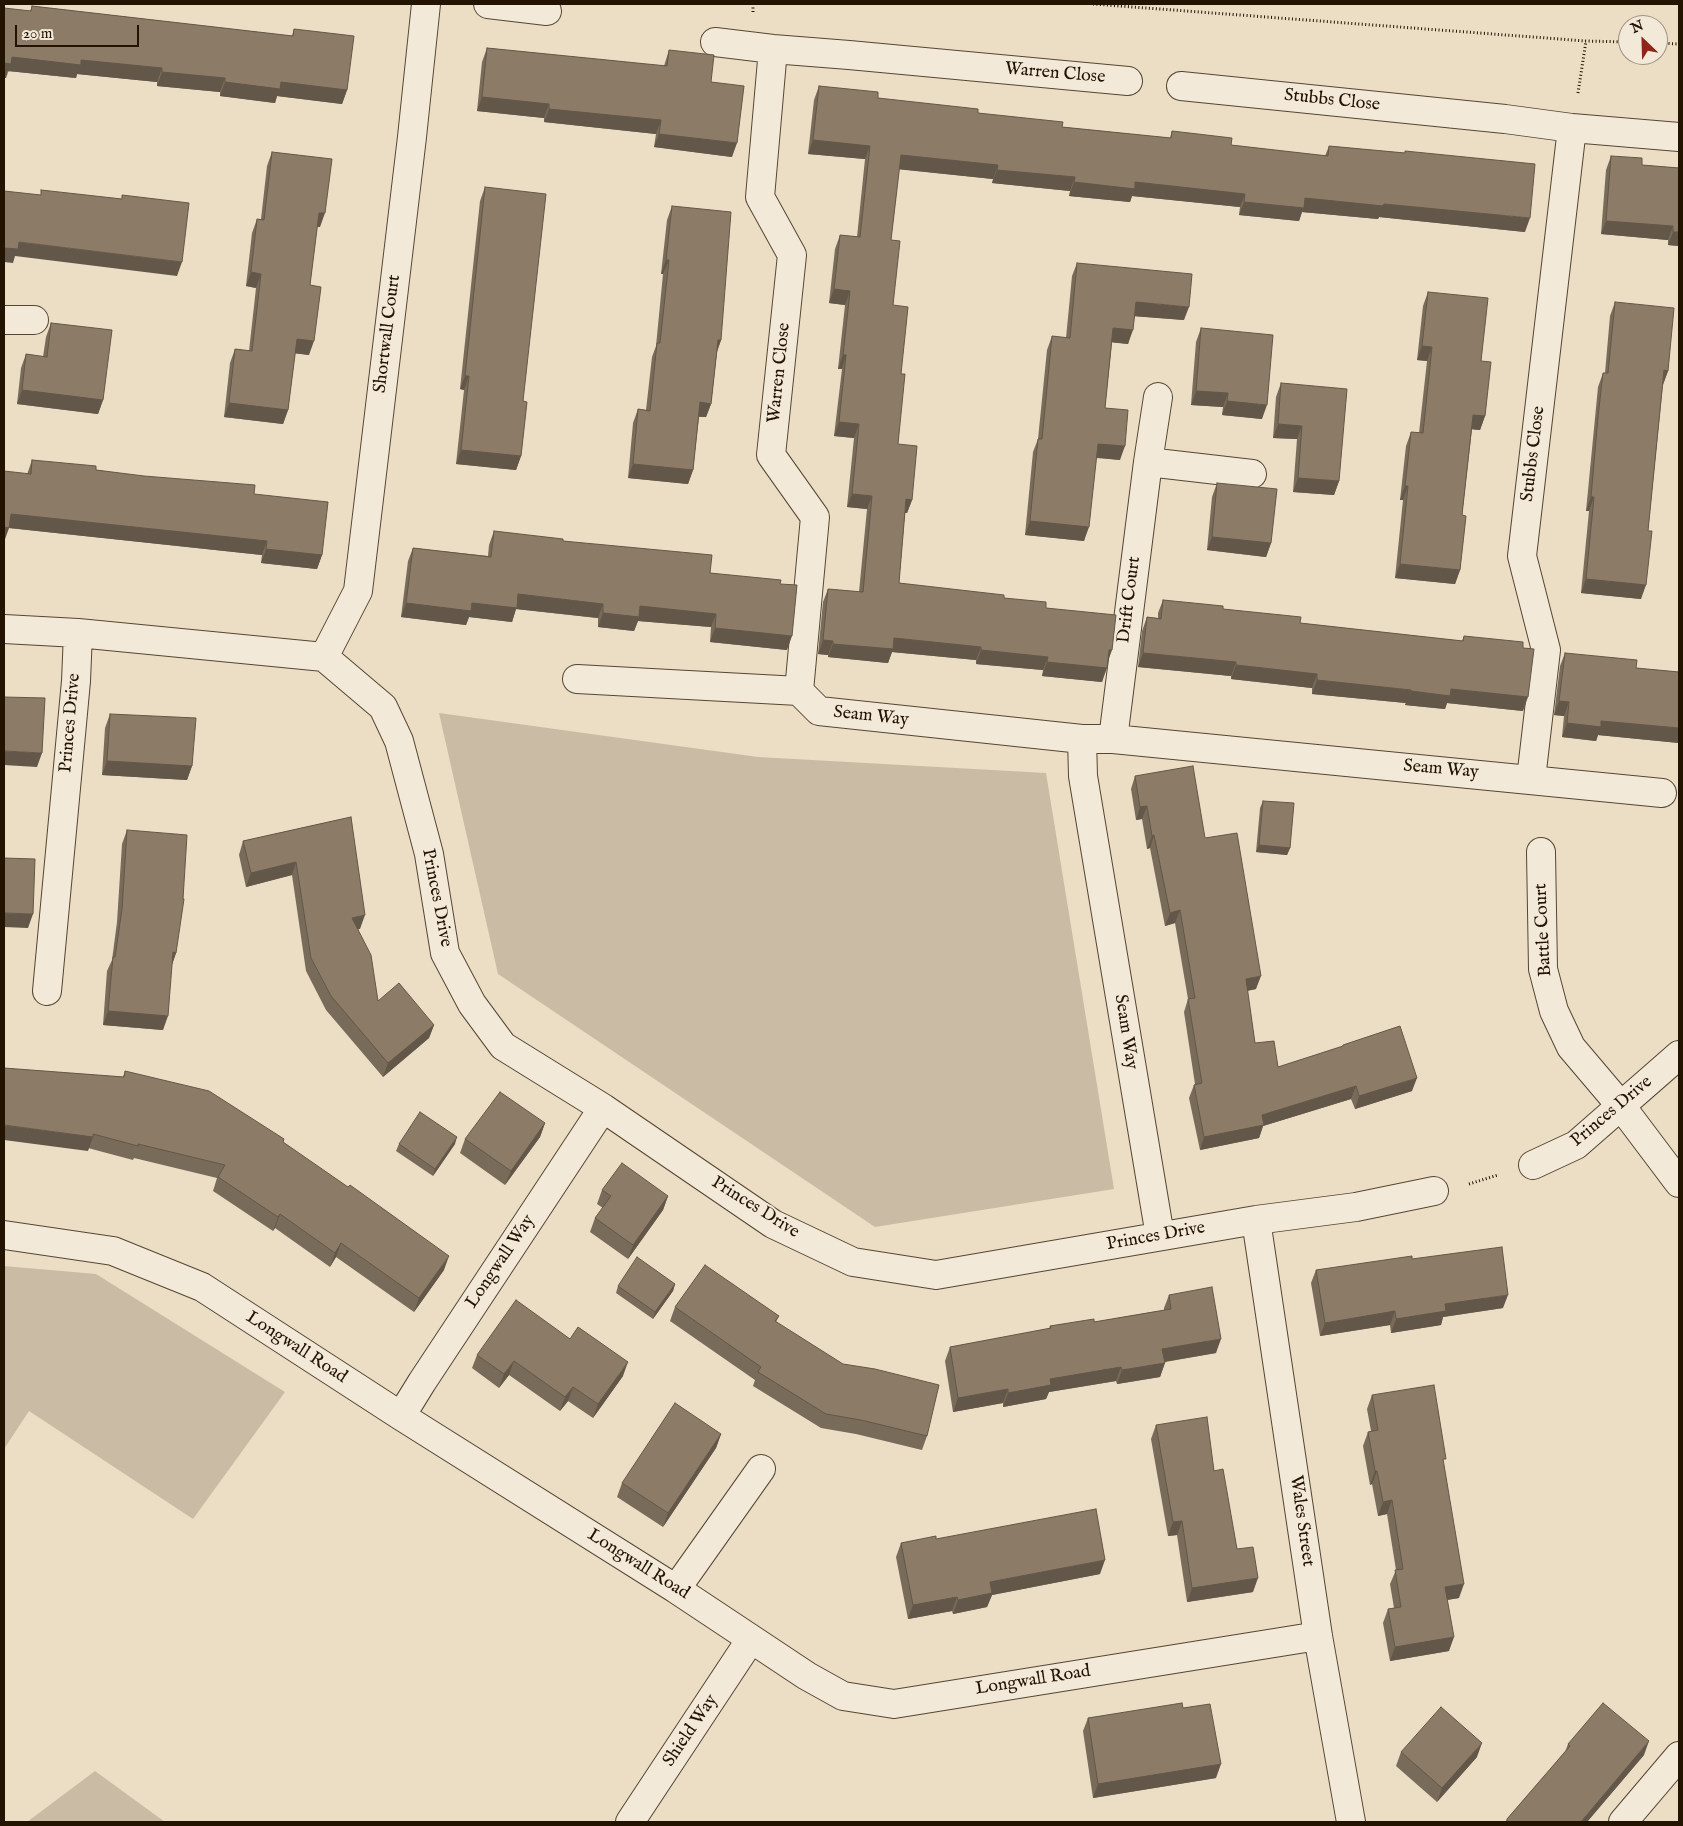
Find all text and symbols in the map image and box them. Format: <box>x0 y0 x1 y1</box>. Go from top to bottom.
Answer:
scale bar <box>18 15 141 47</box>
north arrow <box>1618 15 1668 65</box>
text: N <box>1628 17 1647 38</box>
text: 20 m <box>23 24 52 43</box>
street label: Warren Close <box>1004 59 1106 89</box>
street label: Stubbs Close <box>1283 85 1381 117</box>
street label: Shortwall Court <box>370 274 406 394</box>
street label: Warren Close <box>764 322 796 424</box>
street label: Stubbs Close <box>1517 405 1551 503</box>
street label: Drift Court <box>1114 555 1146 645</box>
street label: Princes Drive <box>56 672 86 774</box>
street label: Seam Way <box>832 702 910 732</box>
street label: Seam Way <box>1402 756 1480 784</box>
street label: Princes Drive <box>416 847 456 949</box>
street label: Battle Court <box>1531 883 1557 977</box>
street label: Seam Way <box>1108 993 1142 1071</box>
street label: Princes Drive <box>1567 1072 1657 1152</box>
street label: Princes Drive <box>707 1172 803 1244</box>
street label: Longwall Way <box>462 1211 540 1313</box>
street label: Princes Drive <box>1105 1218 1207 1256</box>
street label: Longwall Road <box>241 1307 351 1389</box>
street label: Wales Street <box>1284 1474 1318 1568</box>
street label: Longwall Road <box>583 1525 693 1605</box>
street label: Longwall Road <box>974 1661 1092 1701</box>
street label: Shield Way <box>659 1691 723 1771</box>

